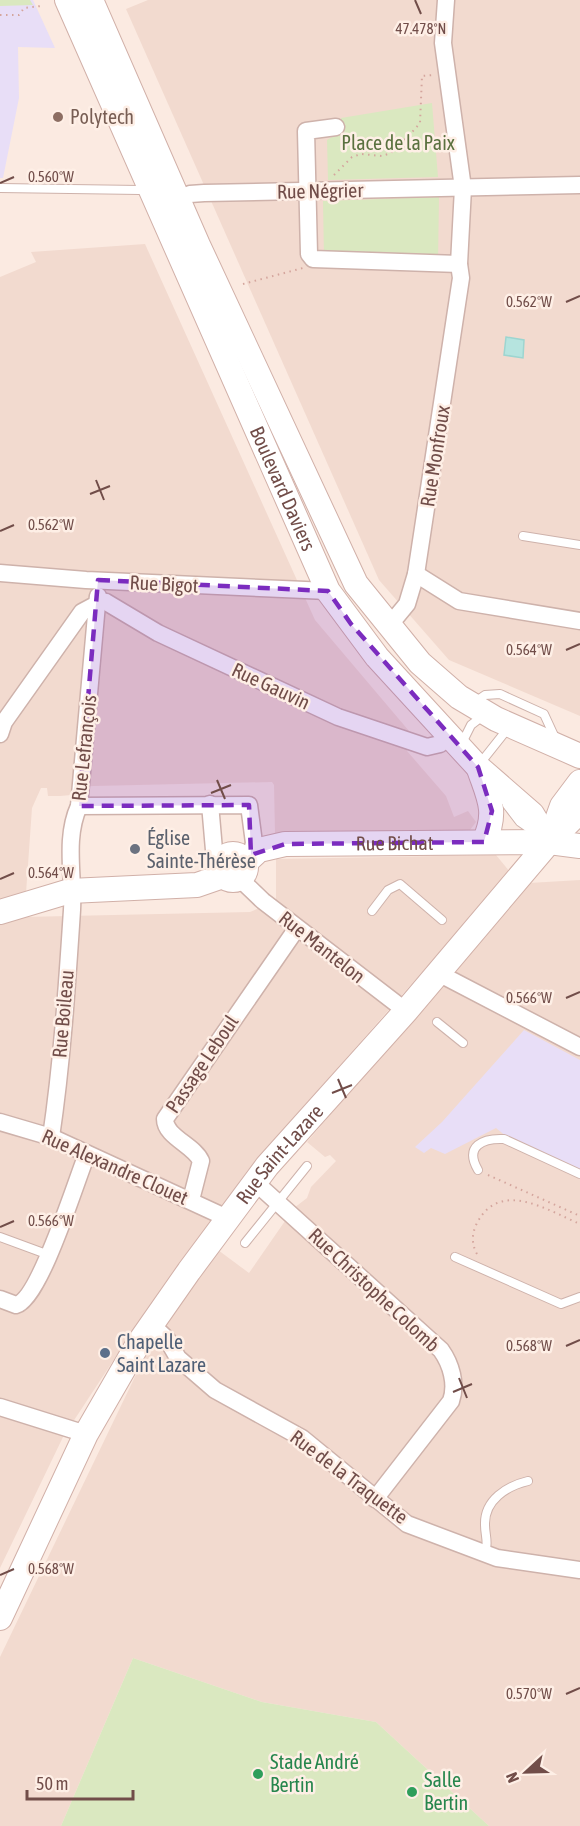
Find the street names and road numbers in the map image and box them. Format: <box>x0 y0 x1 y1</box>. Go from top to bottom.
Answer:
street label: Rue Négrier <box>277 178 364 203</box>
street label: Rue Monfroux <box>415 403 454 508</box>
street label: Boulevard Daviers <box>246 423 321 554</box>
street label: Rue Bigot <box>129 570 199 597</box>
street label: Rue Gauvin <box>228 657 314 714</box>
street label: Rue Lefrançois <box>66 694 101 802</box>
street label: Rue Bichat <box>356 831 434 854</box>
street label: Rue Mantelon <box>275 906 370 987</box>
street label: Rue Boileau <box>47 969 78 1059</box>
street label: Passage Leboul <box>161 1010 243 1117</box>
street label: Rue Saint-Lazare <box>231 1100 328 1208</box>
street label: Rue Alexandre Clouet <box>39 1124 192 1209</box>
street label: Rue Christophe Colomb <box>304 1223 445 1356</box>
street label: Rue de la Traquette <box>286 1425 413 1528</box>

